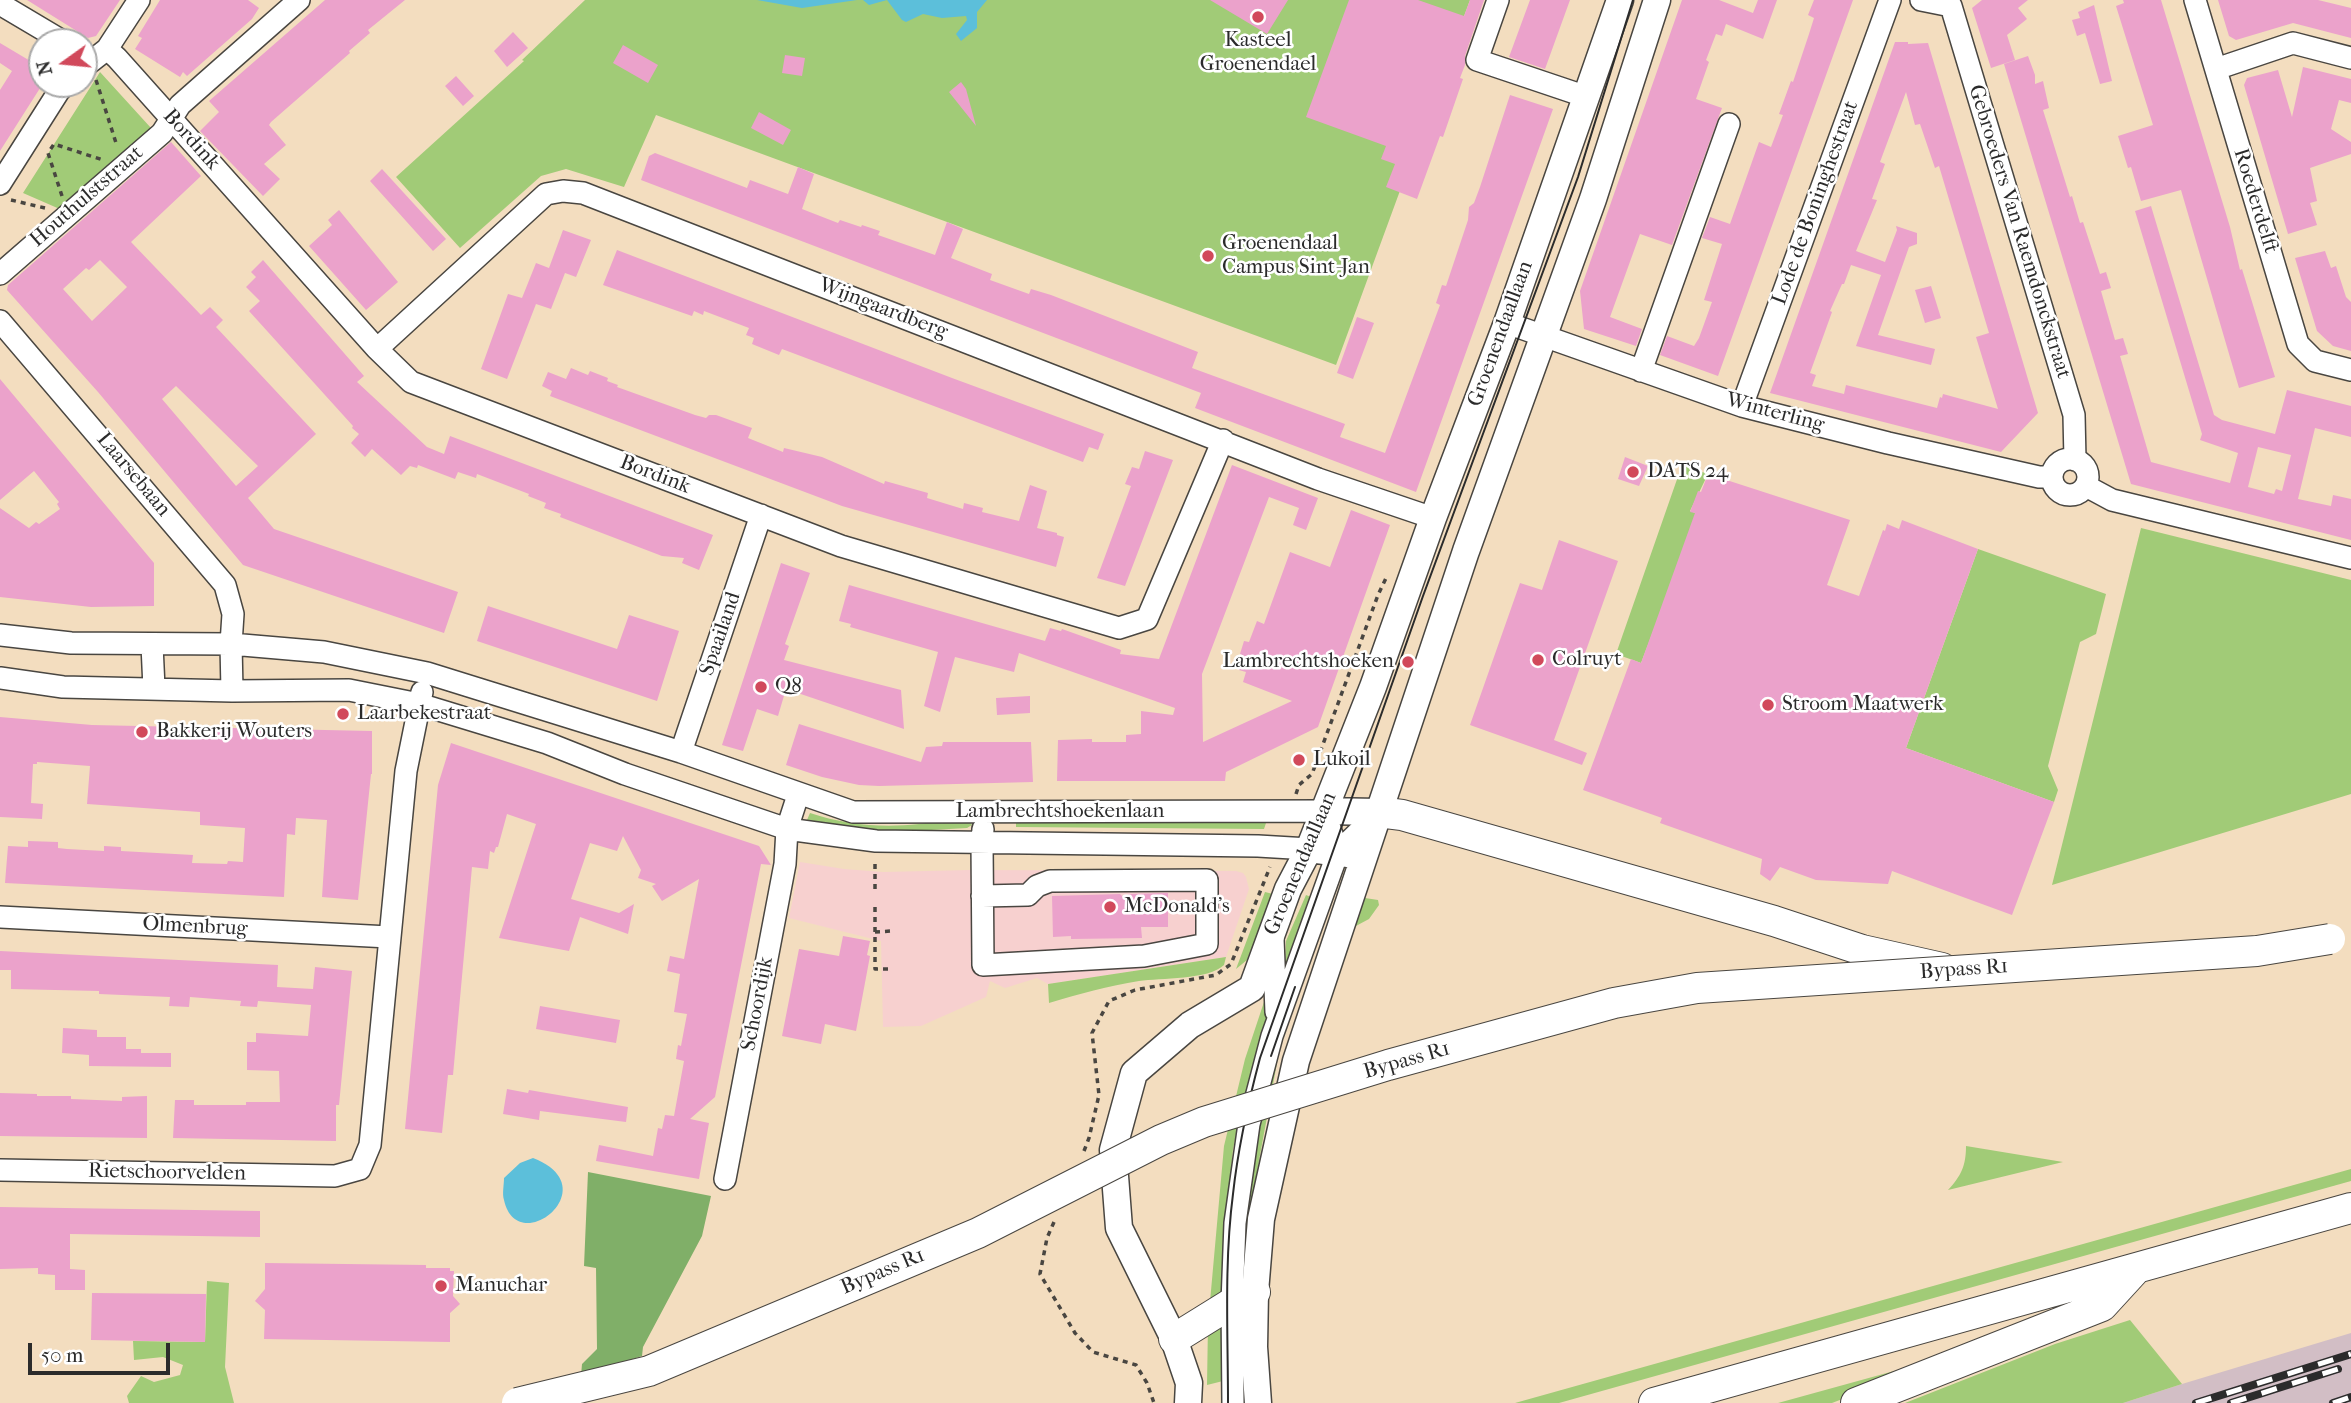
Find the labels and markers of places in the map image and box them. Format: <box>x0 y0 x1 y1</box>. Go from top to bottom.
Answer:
marker: Kasteel Groenendael <box>1250 9 1266 25</box>
place label: Kasteel Groenendael <box>1200 28 1316 78</box>
place label: Groenendaal Campus Sint-Jan <box>1222 231 1370 281</box>
marker: Groenendaal Campus Sint-Jan <box>1200 248 1216 264</box>
place label: DATS 24 <box>1647 459 1728 485</box>
marker: DATS 24 <box>1625 464 1641 480</box>
place label: Colruyt <box>1552 647 1622 673</box>
place label: Lambrechtshoeken <box>1222 649 1394 675</box>
marker: Colruyt <box>1530 652 1546 668</box>
marker: Lambrechtshoeken <box>1400 654 1416 670</box>
place label: Q8 <box>775 674 802 700</box>
marker: Q8 <box>753 679 769 695</box>
place label: Stroom Maatwerk <box>1782 692 1944 718</box>
marker: Stroom Maatwerk <box>1760 697 1776 713</box>
place label: Laarbekestraat <box>357 701 491 727</box>
marker: Laarbekestraat <box>335 706 351 722</box>
place label: Bakkerij Wouters <box>156 719 312 745</box>
marker: Bakkerij Wouters <box>134 724 150 740</box>
place label: Lukoil <box>1313 747 1371 773</box>
marker: Lukoil <box>1291 752 1307 768</box>
place label: McDonald's <box>1124 894 1230 920</box>
marker: McDonald's <box>1102 899 1118 915</box>
place label: Manuchar <box>455 1273 547 1299</box>
marker: Manuchar <box>433 1278 449 1294</box>

